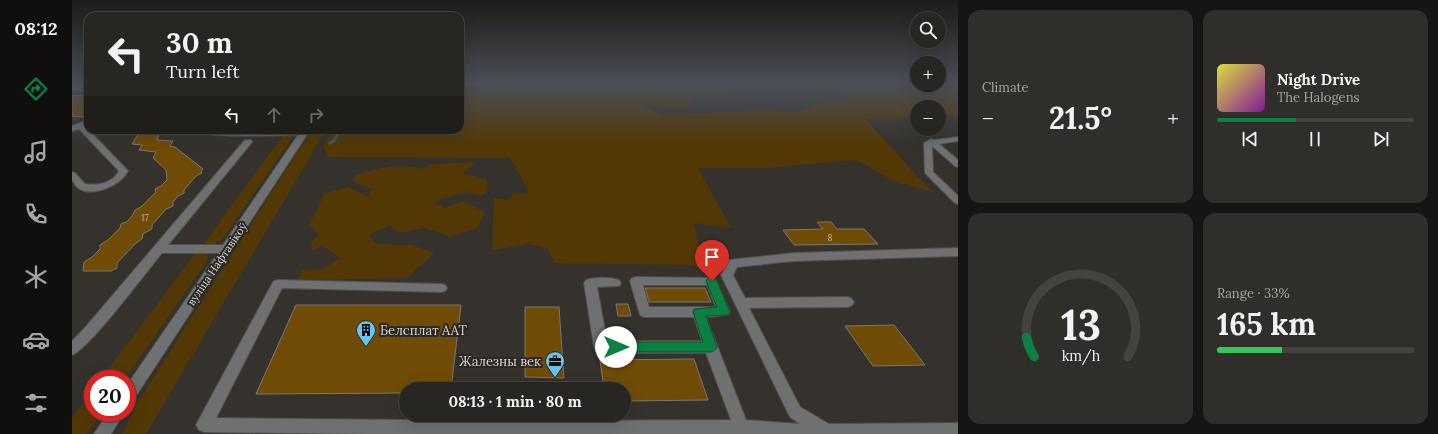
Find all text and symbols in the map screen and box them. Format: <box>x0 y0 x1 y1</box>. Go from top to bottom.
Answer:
map controls <box>910 12 946 136</box>
button: search <box>910 12 946 48</box>
text: 08:12 <box>14 17 58 40</box>
text: 30 m <box>166 25 233 61</box>
icon: left <box>100 28 152 80</box>
button: + <box>910 56 946 92</box>
text: Turn left <box>166 60 239 83</box>
text: Night Drive <box>1277 70 1360 89</box>
icon: directions <box>22 75 50 103</box>
text: Climate <box>982 79 1029 96</box>
text: The Halogens <box>1277 89 1360 106</box>
text: 21.5° <box>1049 99 1112 137</box>
button: − <box>910 100 946 136</box>
icon: left <box>221 104 243 126</box>
icon: ahead <box>263 104 285 126</box>
icon: right <box>305 104 327 126</box>
text: − <box>982 104 994 132</box>
text: + <box>1167 104 1179 132</box>
icon: previous <box>1239 128 1261 150</box>
icon: pause <box>1304 128 1326 150</box>
icon: next <box>1370 128 1392 150</box>
icon: music <box>22 138 50 166</box>
icon: phone <box>22 200 50 228</box>
house number: 17 <box>141 212 149 223</box>
street label: вуліца Нафтавікоў <box>184 220 250 308</box>
house number: 8 <box>827 232 833 243</box>
pin <box>695 240 729 281</box>
icon: arrive <box>701 246 723 268</box>
icon: climate <box>22 263 50 291</box>
text: Range · 33% <box>1217 285 1290 302</box>
text: 13 <box>1060 297 1101 350</box>
text: 165 km <box>1217 305 1316 343</box>
building icon: Белсплат ААТ <box>355 319 377 347</box>
place label: Белсплат ААТ <box>380 322 468 339</box>
icon: car <box>22 326 50 354</box>
position arrow <box>595 326 637 368</box>
text: km/h <box>1061 346 1100 365</box>
office icon: Жалезны век <box>544 350 566 378</box>
place label: Жалезны век <box>459 353 541 370</box>
speed limit sign: 20 <box>84 370 136 422</box>
icon: filters <box>22 389 50 417</box>
text: 08:13 · 1 min · 80 m <box>448 392 582 411</box>

